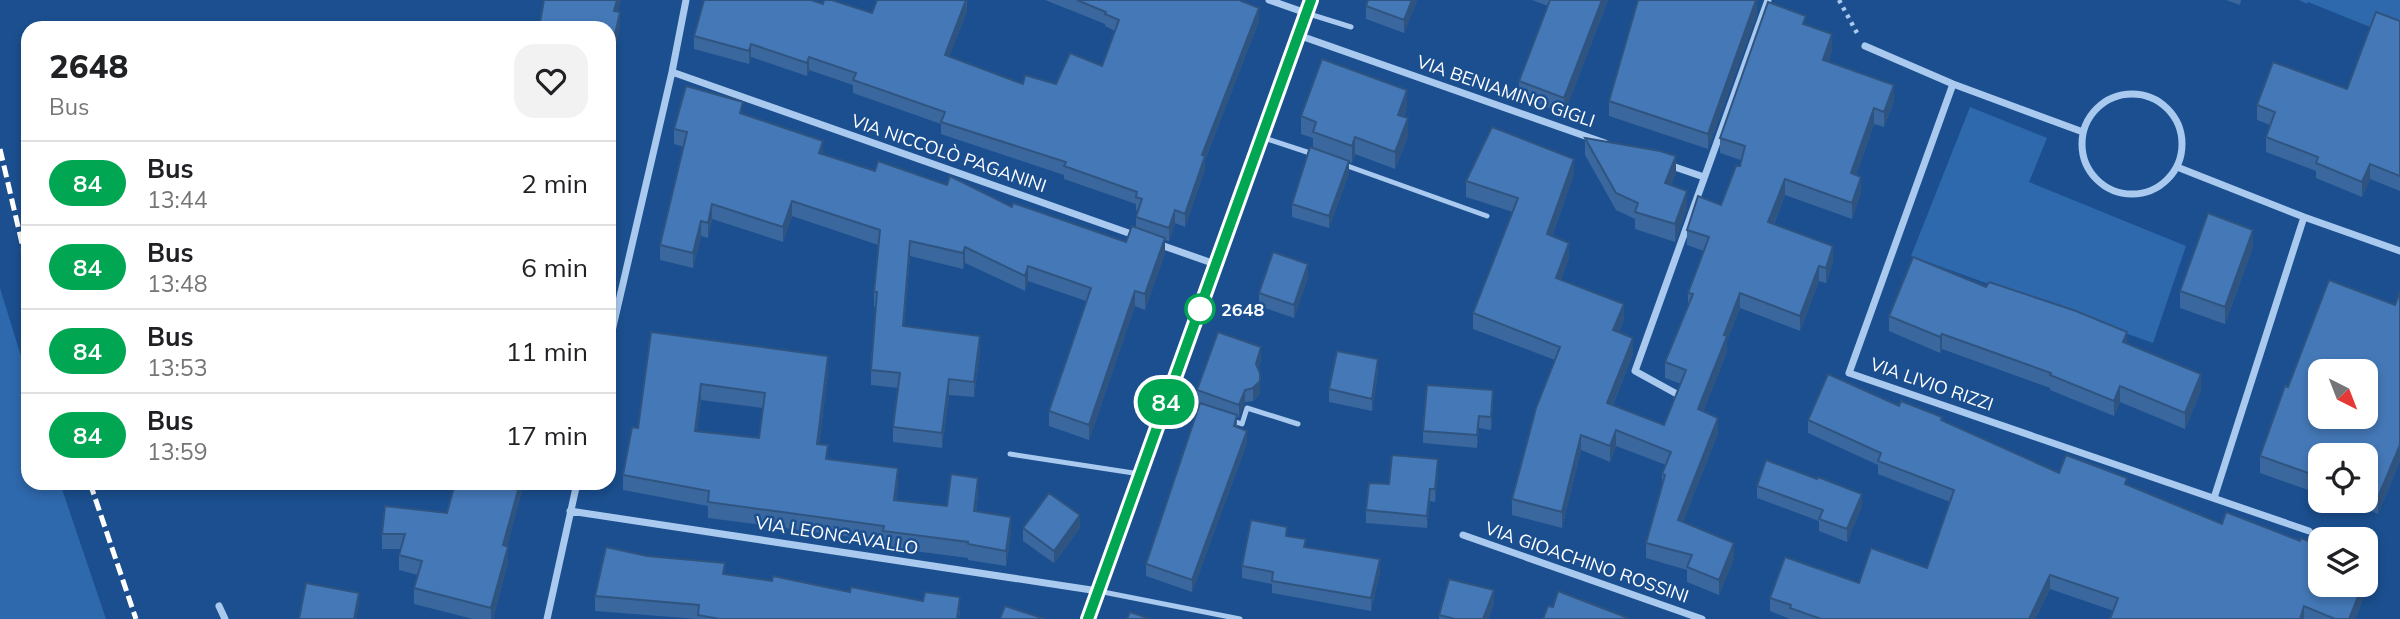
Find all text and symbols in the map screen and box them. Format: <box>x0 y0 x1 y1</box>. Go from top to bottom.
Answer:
button: heart <box>514 44 588 118</box>
text: 2648 <box>49 45 128 86</box>
street label: VIA BENIAMINO GIGLI <box>1414 50 1598 132</box>
text: Bus <box>49 92 89 121</box>
street label: VIA NICCOLÒ PAGANINI <box>848 109 1050 197</box>
text: Bus <box>147 152 193 185</box>
text: 2 min <box>521 167 588 200</box>
text: 84 <box>73 168 102 198</box>
text: 13:44 <box>147 185 207 214</box>
text: Bus <box>147 236 193 269</box>
text: 6 min <box>521 251 588 284</box>
text: 84 <box>73 252 102 282</box>
text: 13:48 <box>147 269 207 298</box>
marker: 2648 <box>1185 294 1215 324</box>
place label: 2648 <box>1221 298 1264 321</box>
text: Bus <box>147 320 193 353</box>
text: 11 min <box>506 335 588 368</box>
text: 84 <box>73 336 102 366</box>
street label: VIA LIVIO RIZZI <box>1867 352 1997 416</box>
text: 13:53 <box>147 353 207 382</box>
north arrow <box>2308 359 2378 429</box>
map controls <box>2308 359 2378 597</box>
line badge: 84 <box>1134 379 1198 425</box>
text: 84 <box>1152 387 1180 417</box>
text: Bus <box>147 404 193 437</box>
text: 17 min <box>506 419 588 452</box>
text: 84 <box>73 420 102 450</box>
text: 13:59 <box>147 437 207 466</box>
button: locate <box>2308 443 2378 513</box>
street label: VIA LEONCAVALLO <box>754 511 920 559</box>
street label: VIA GIOACHINO ROSSINI <box>1482 516 1692 608</box>
button: layers <box>2308 527 2378 597</box>

